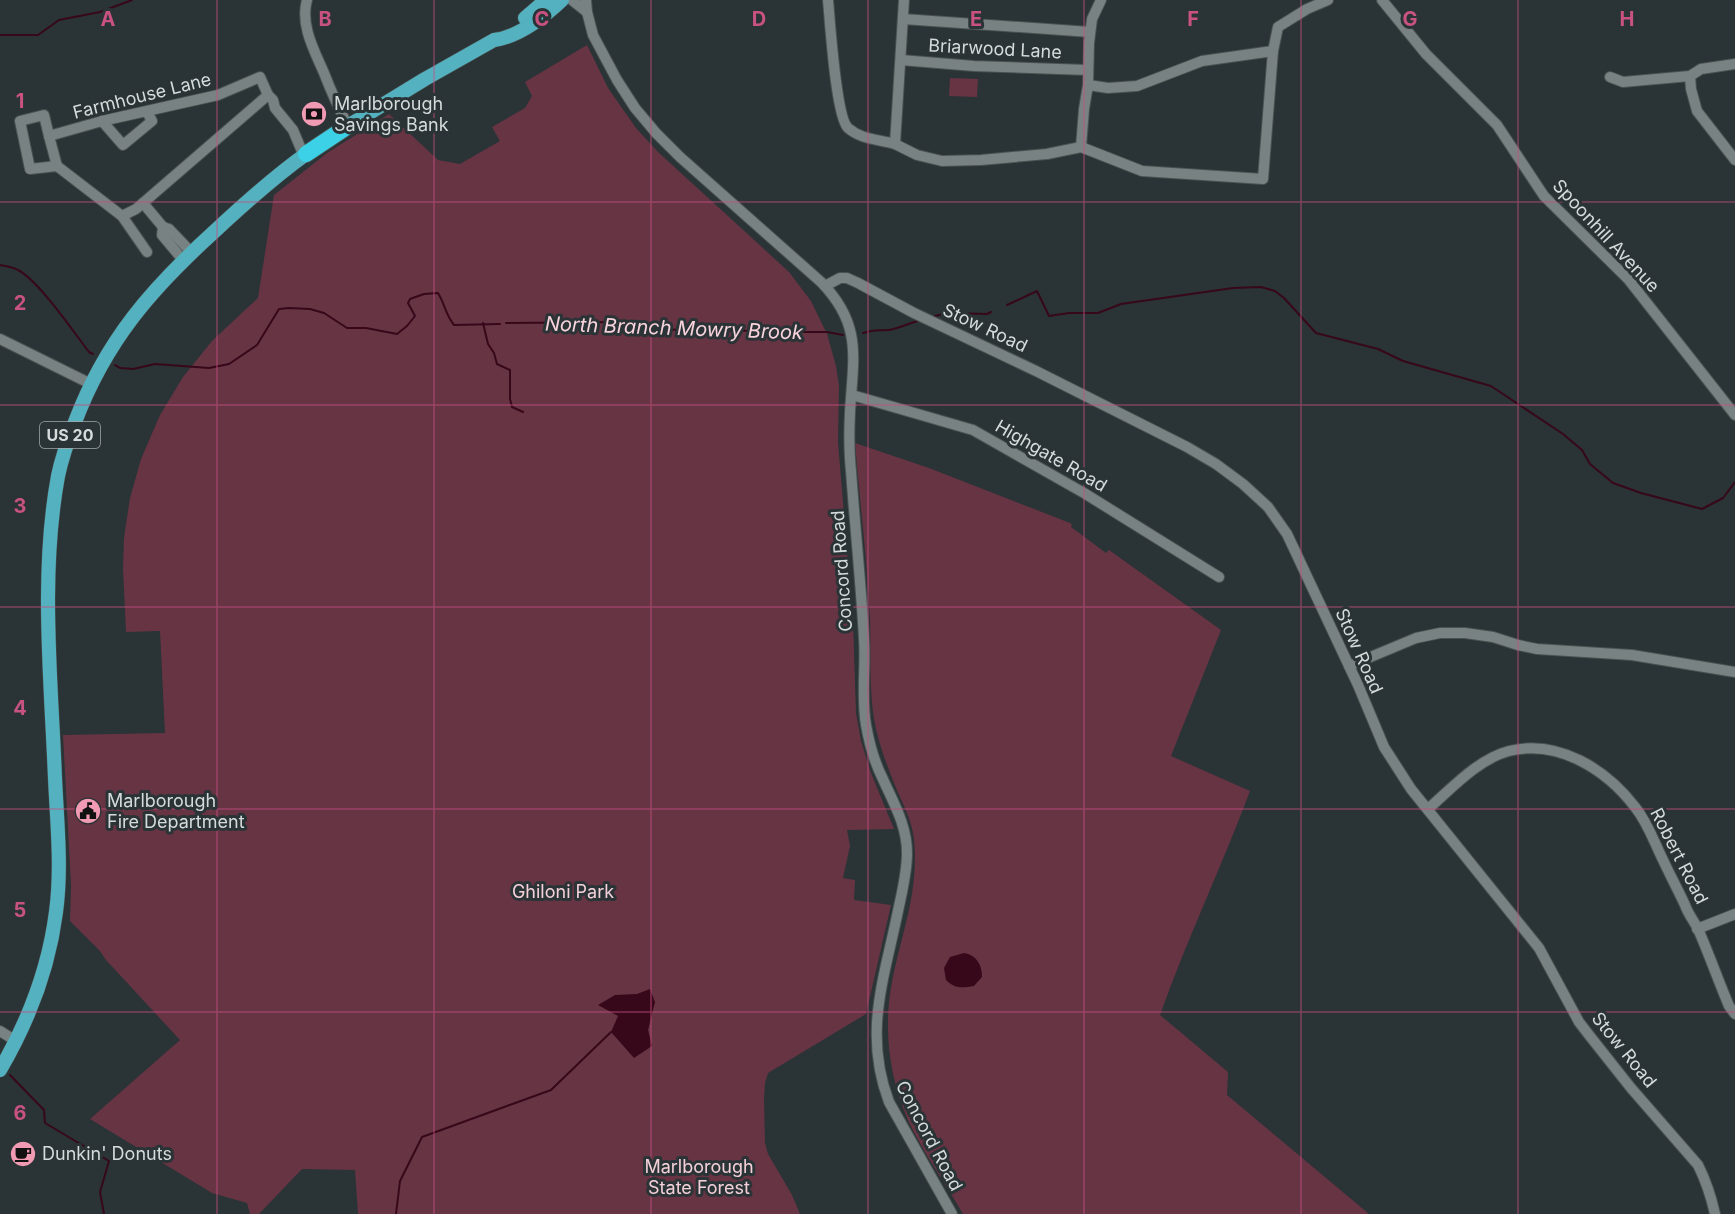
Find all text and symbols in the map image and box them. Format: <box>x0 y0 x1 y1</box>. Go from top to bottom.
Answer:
text: A <box>101 7 116 31</box>
text: B <box>318 7 332 31</box>
text: C <box>535 7 549 31</box>
text: D <box>752 7 766 31</box>
text: E <box>970 7 982 31</box>
text: F <box>1187 7 1199 31</box>
text: G <box>1402 7 1418 31</box>
text: H <box>1620 7 1634 31</box>
street label: Briarwood Lane <box>928 35 1062 62</box>
street label: Farmhouse Lane <box>71 68 213 123</box>
text: 1 <box>16 89 24 113</box>
place label: Marlborough Savings Bank <box>334 93 449 135</box>
bank icon: Marlborough Savings Bank <box>299 99 329 129</box>
street label: Spoonhill Avenue <box>1549 175 1664 297</box>
text: 2 <box>14 291 26 315</box>
street label: Stow Road <box>940 299 1031 356</box>
water label: North Branch Mowry Brook <box>545 312 804 345</box>
street label: Highgate Road <box>992 415 1111 496</box>
road number: US 20 <box>40 422 100 448</box>
text: 3 <box>14 494 26 518</box>
street label: Concord Road <box>827 510 856 632</box>
street label: Stow Road <box>1331 605 1388 697</box>
text: 4 <box>13 696 27 720</box>
place label: Marlborough Fire Department <box>107 790 245 832</box>
public building icon: Marlborough Fire Department <box>73 796 103 826</box>
street label: Robert Road <box>1646 804 1713 907</box>
park label: Ghiloni Park <box>512 881 614 902</box>
text: 5 <box>14 898 26 922</box>
street label: Stow Road <box>1588 1008 1661 1092</box>
street label: Concord Road <box>892 1077 967 1194</box>
text: 6 <box>14 1101 27 1125</box>
cafe icon: Dunkin' Donuts <box>8 1139 38 1169</box>
place label: Dunkin' Donuts <box>42 1143 172 1164</box>
park label: Marlborough State Forest <box>644 1156 754 1198</box>

